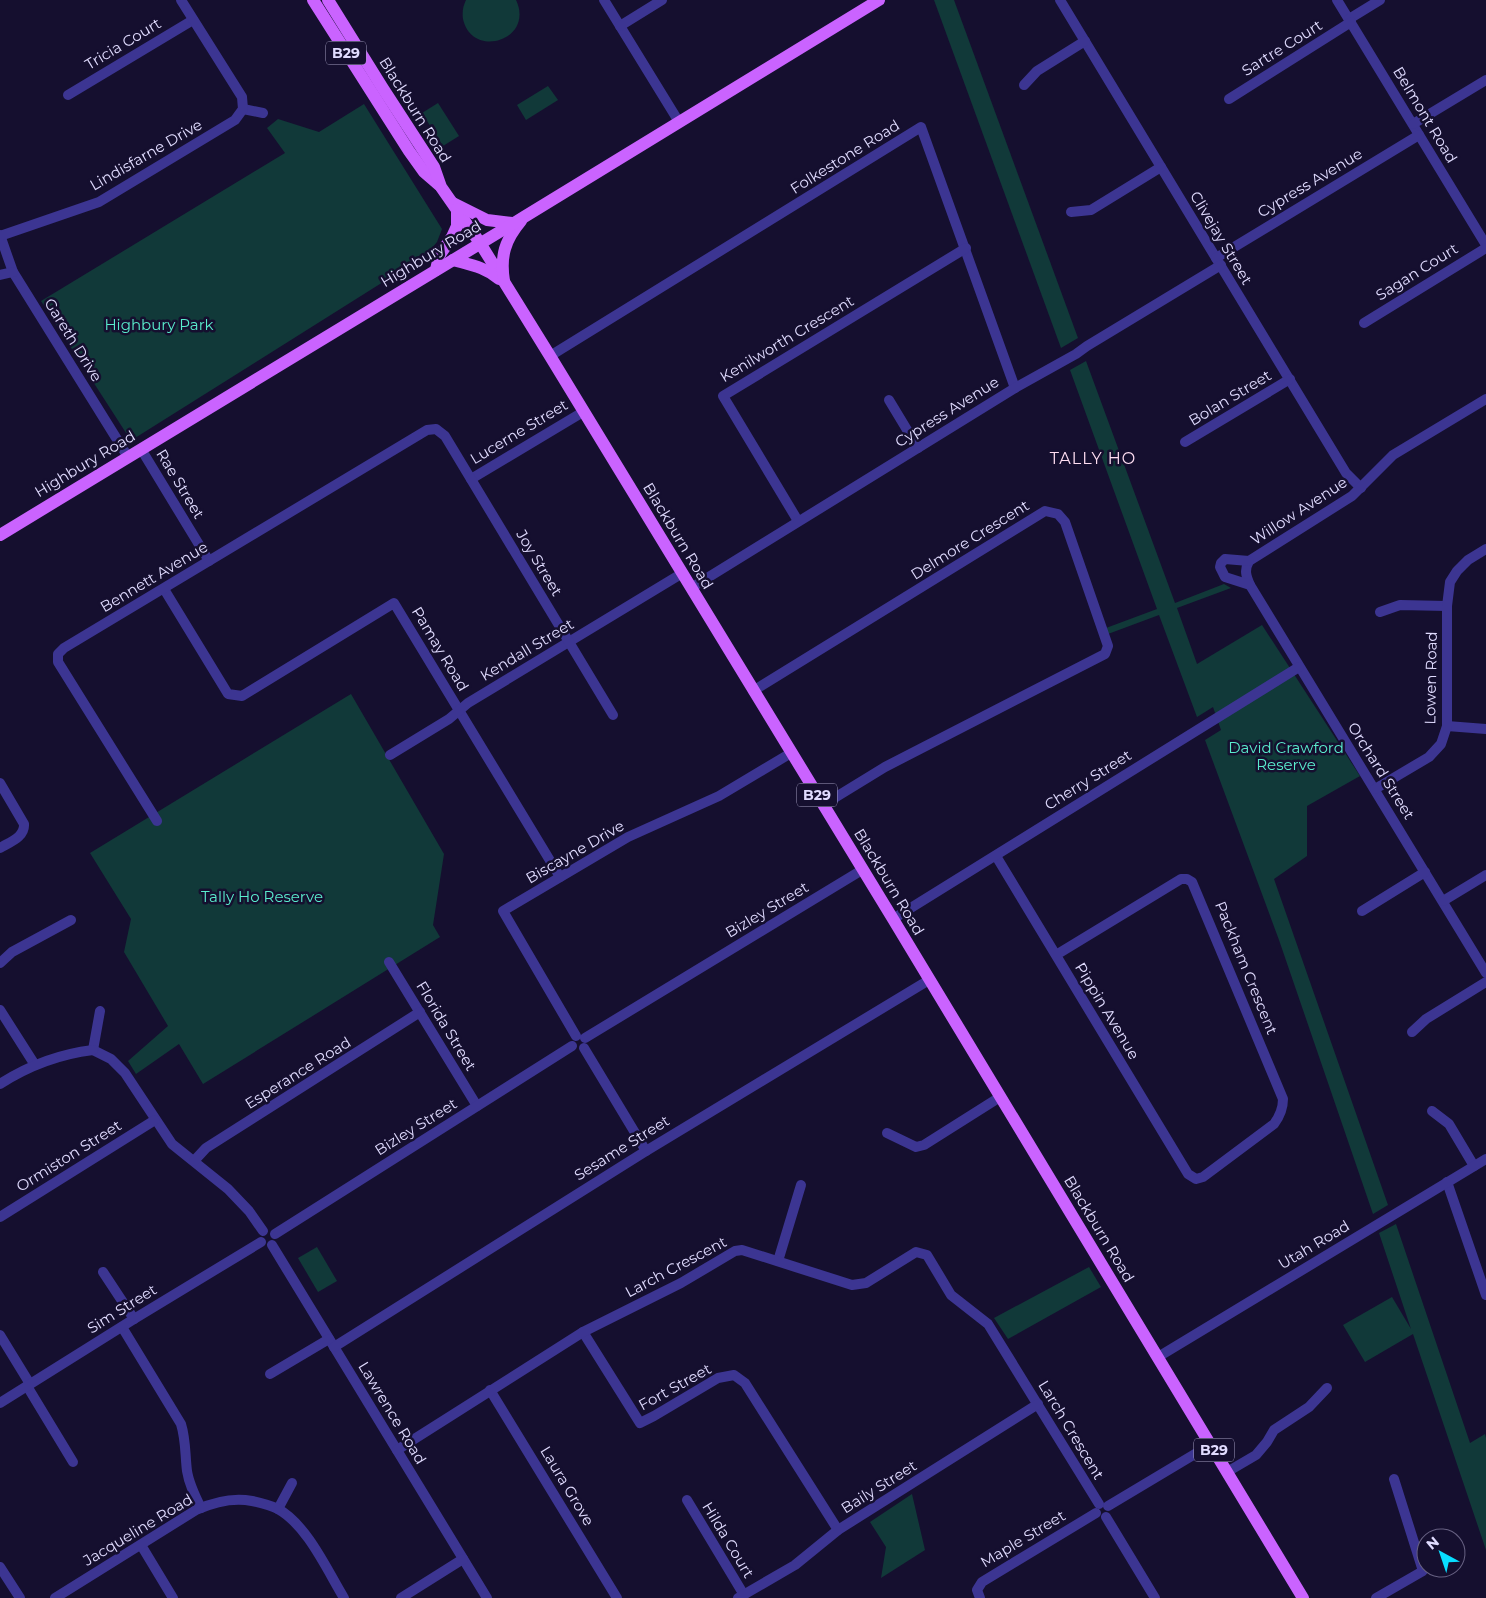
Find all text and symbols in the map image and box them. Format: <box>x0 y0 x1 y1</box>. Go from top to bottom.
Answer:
street label: Tricia Court <box>81 13 164 74</box>
street label: Sartre Court <box>1238 15 1326 80</box>
road number: B29 <box>326 42 366 64</box>
street label: Blackburn Road <box>375 53 456 166</box>
street label: Belmont Road <box>1389 63 1462 166</box>
street label: Lindisfarne Drive <box>86 115 205 194</box>
street label: Folkestone Road <box>787 115 903 198</box>
street label: Cypress Avenue <box>1254 144 1366 221</box>
street label: Clivejay Street <box>1186 188 1257 288</box>
street label: Highbury Road <box>377 216 485 291</box>
street label: Sagan Court <box>1372 239 1461 304</box>
street label: Kenilworth Crescent <box>716 291 857 386</box>
street label: Gareth Drive <box>40 295 107 385</box>
park label: Highbury Park <box>104 315 214 334</box>
street label: Bolan Street <box>1185 365 1275 430</box>
street label: Cypress Avenue <box>891 372 1002 451</box>
street label: Lucerne Street <box>466 395 571 468</box>
street label: Highbury Road <box>31 426 139 501</box>
street label: Rae Street <box>152 445 209 522</box>
district label: TALLY HO <box>1050 449 1136 468</box>
street label: Willow Avenue <box>1247 472 1351 549</box>
street label: Blackburn Road <box>639 479 718 592</box>
street label: Delmore Crescent <box>907 495 1032 584</box>
street label: Joy Street <box>512 525 567 599</box>
street label: Bennett Avenue <box>96 537 211 616</box>
street label: Pamay Road <box>408 603 473 694</box>
street label: Kendall Street <box>476 614 577 685</box>
street label: Lowen Road <box>1420 631 1441 725</box>
street label: Orchard Street <box>1344 719 1419 823</box>
park label: David Crawford Reserve <box>1228 738 1344 774</box>
street label: Cherry Street <box>1041 745 1135 814</box>
road number: B29 <box>797 784 837 806</box>
street label: Biscayne Drive <box>522 816 627 887</box>
street label: Blackburn Road <box>850 825 929 938</box>
street label: Bizley Street <box>722 877 812 942</box>
park label: Tally Ho Reserve <box>201 887 323 906</box>
street label: Packham Crescent <box>1211 898 1282 1037</box>
street label: Pippin Avenue <box>1071 959 1144 1063</box>
street label: Florida Street <box>412 977 481 1074</box>
street label: Esperance Road <box>241 1032 354 1113</box>
street label: Bizley Street <box>371 1094 460 1159</box>
street label: Sesame Street <box>571 1111 673 1184</box>
street label: Ormiston Street <box>13 1116 125 1196</box>
street label: Blackburn Road <box>1060 1172 1139 1285</box>
street label: Utah Road <box>1275 1216 1353 1273</box>
street label: Larch Crescent <box>622 1232 730 1301</box>
street label: Sim Street <box>83 1280 160 1337</box>
street label: Lawrence Road <box>354 1358 431 1467</box>
street label: Fort Street <box>635 1359 714 1414</box>
street label: Larch Crescent <box>1034 1377 1109 1483</box>
road number: B29 <box>1194 1438 1234 1462</box>
street label: Laura Grove <box>536 1442 599 1529</box>
street label: Baily Street <box>837 1456 920 1517</box>
street label: Jacqueline Road <box>79 1489 196 1570</box>
street label: Hilda Court <box>698 1498 759 1581</box>
street label: Maple Street <box>977 1506 1069 1571</box>
north arrow <box>1416 1528 1466 1578</box>
text: N <box>1423 1533 1443 1554</box>

